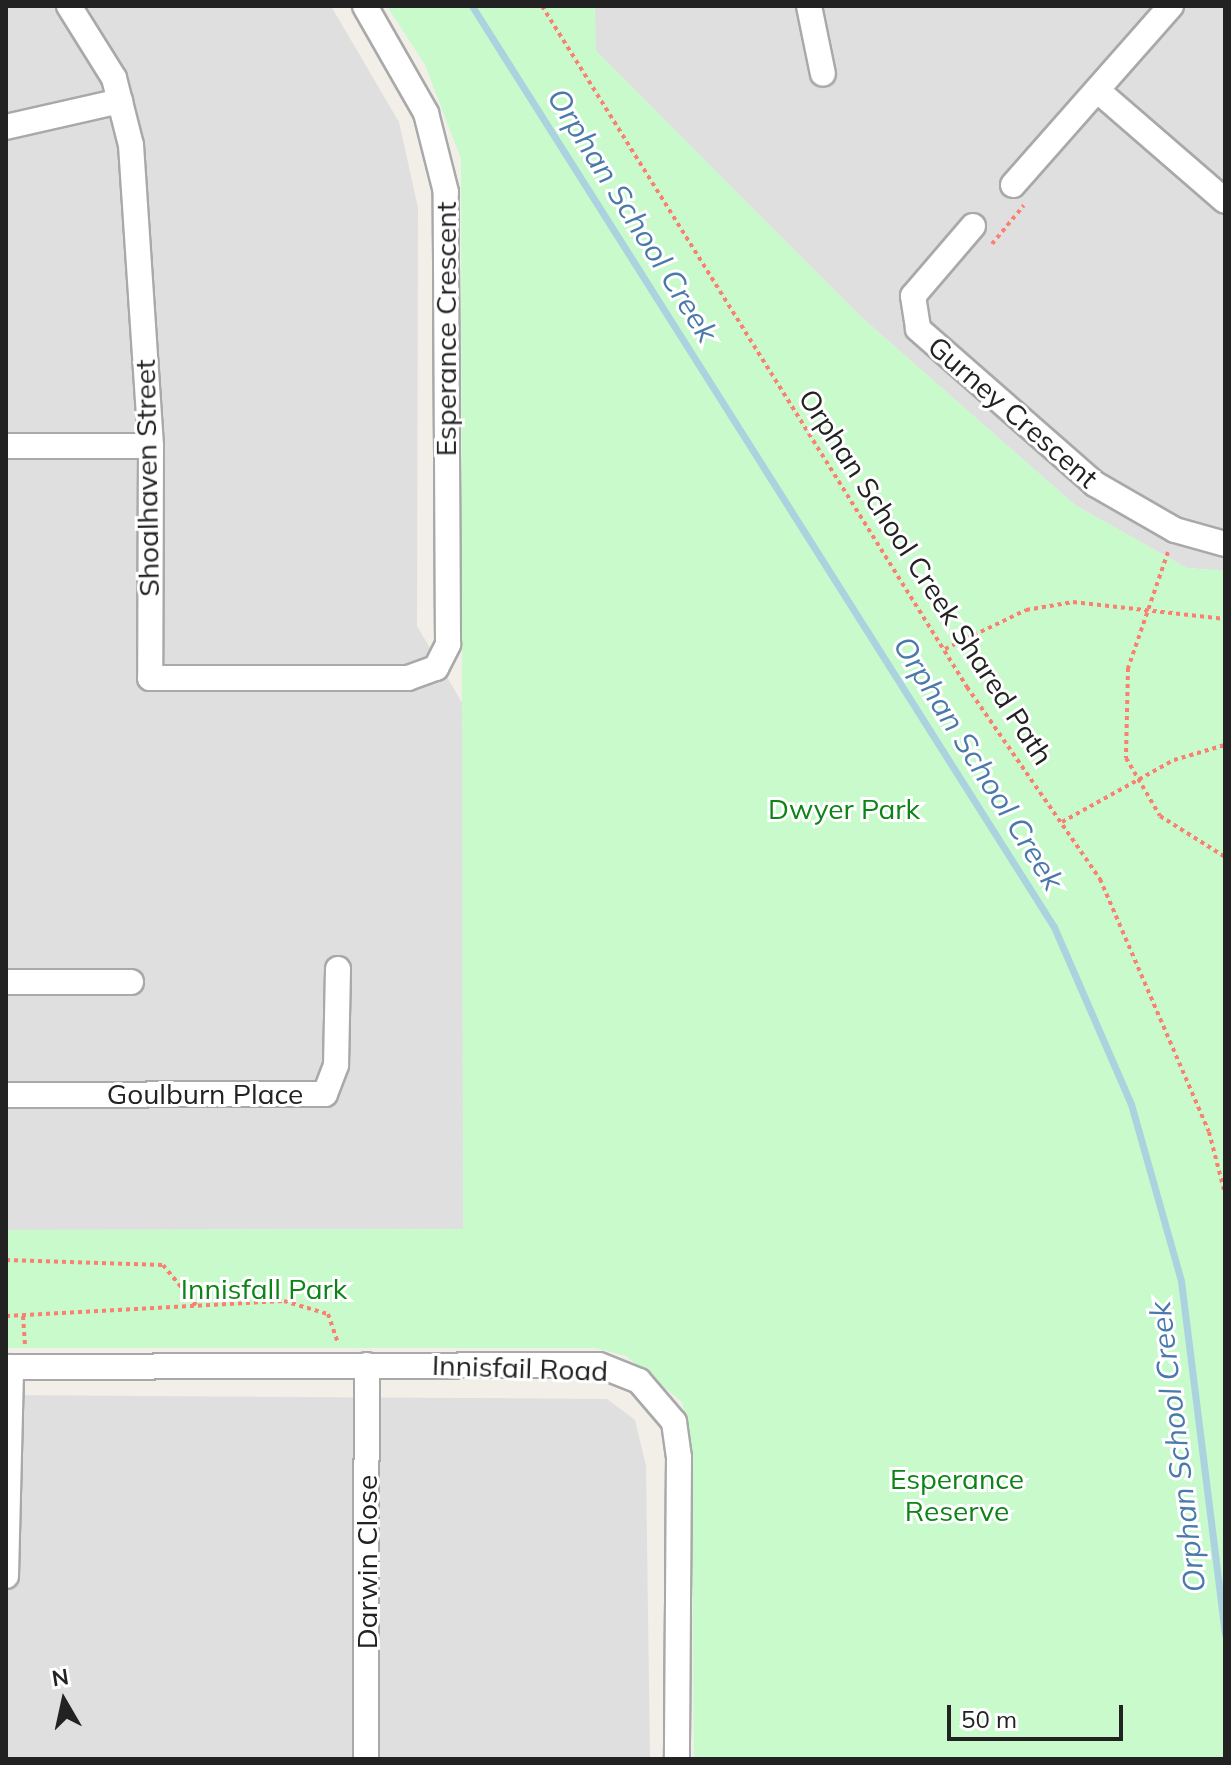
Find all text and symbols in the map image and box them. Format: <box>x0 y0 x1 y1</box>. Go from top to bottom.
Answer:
water label: Orphan School Creek <box>540 81 726 349</box>
street label: Esperance Crescent <box>429 202 463 456</box>
street label: Gurney Crescent <box>921 329 1105 495</box>
street label: Shoalhaven Street <box>128 359 166 597</box>
street label: Orphan School Creek Shared Path <box>792 383 1060 771</box>
water label: Orphan School Creek <box>886 629 1072 897</box>
park label: Dwyer Park <box>768 792 920 826</box>
street label: Goulburn Place <box>107 1077 303 1111</box>
park label: Innisfall Park <box>181 1272 347 1306</box>
water label: Orphan School Creek <box>1141 1300 1213 1594</box>
street label: Innisfail Road <box>431 1348 609 1388</box>
park label: Esperance Reserve <box>890 1462 1024 1528</box>
street label: Darwin Close <box>350 1475 384 1649</box>
north arrow <box>24 1661 104 1741</box>
text: N <box>50 1662 71 1692</box>
scale bar <box>951 1689 1127 1739</box>
text: 50 m <box>961 1704 1017 1734</box>

